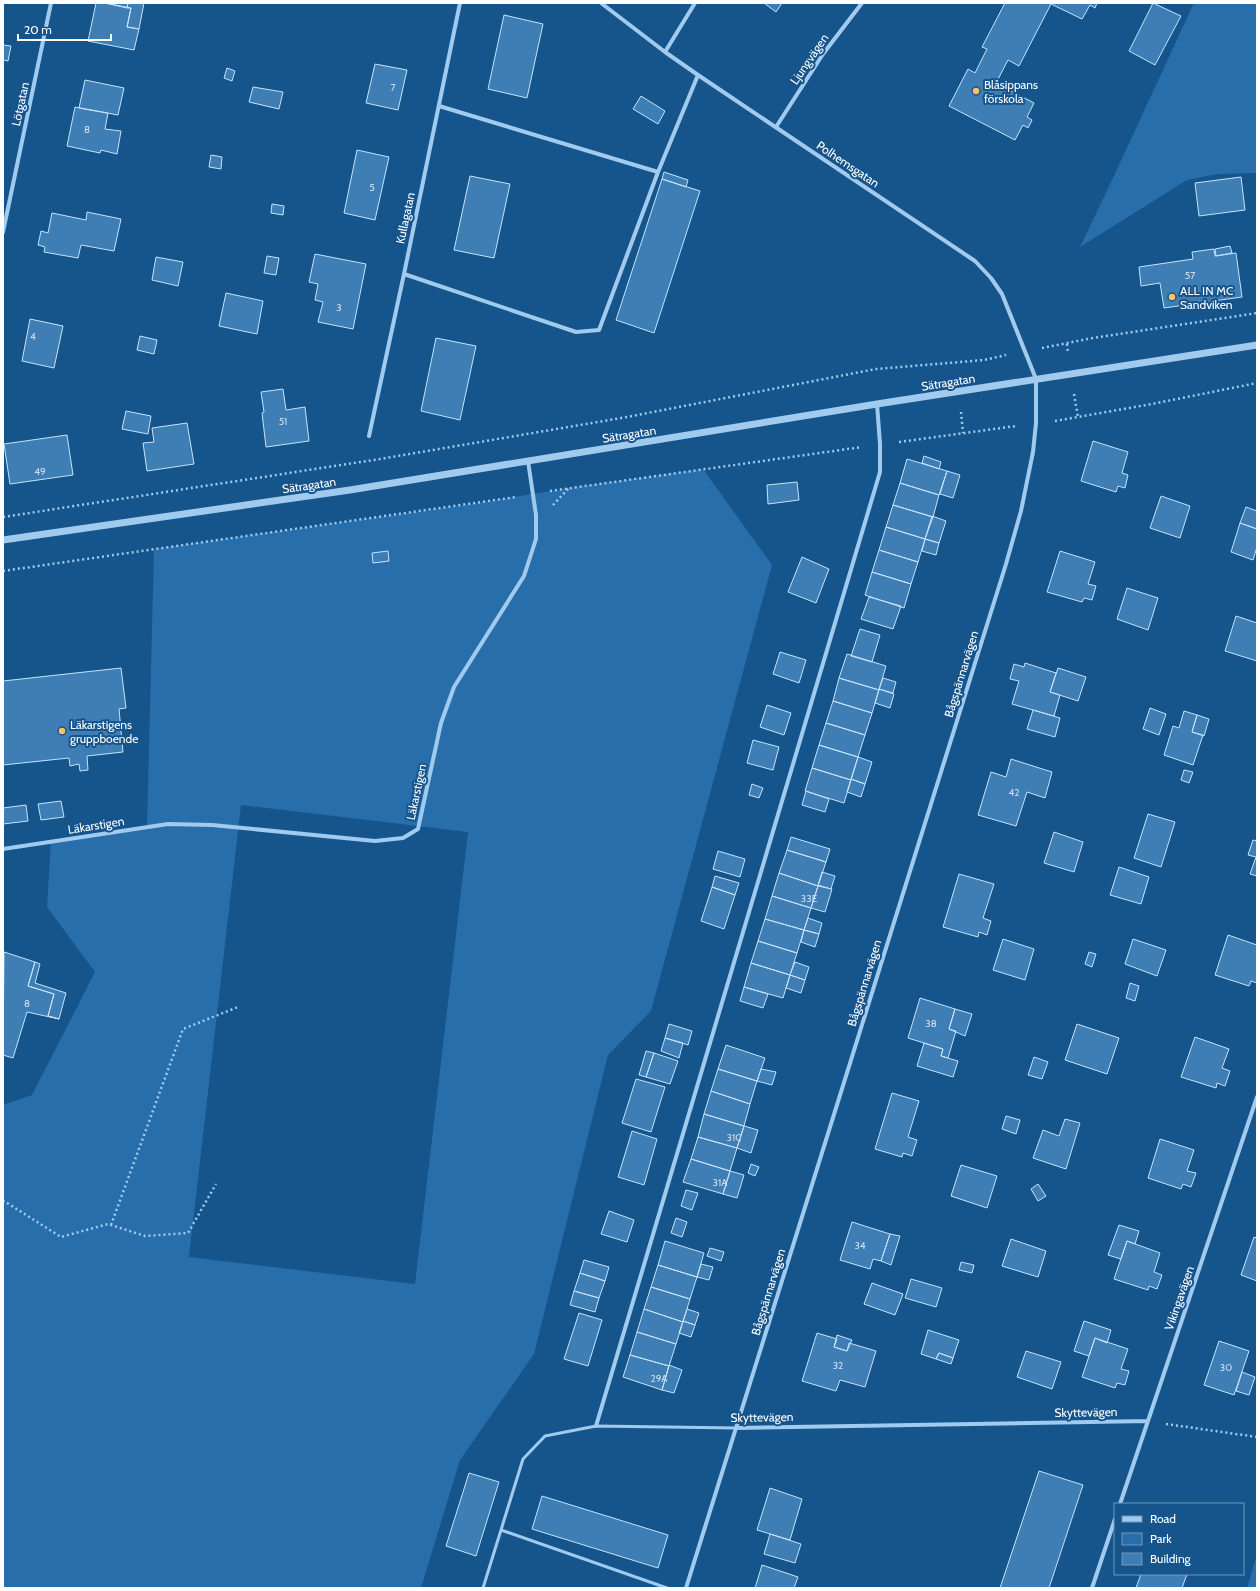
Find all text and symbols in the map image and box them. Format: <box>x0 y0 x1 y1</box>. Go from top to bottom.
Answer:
scale bar <box>18 16 111 42</box>
text: 20 m <box>24 22 52 37</box>
street label: Ljungvägen <box>787 31 832 87</box>
place label: Blåsippans förskola <box>984 77 1038 106</box>
street label: Lötgatan <box>8 80 32 127</box>
house number: 7 <box>390 81 396 94</box>
marker: Blåsippans förskola <box>971 86 981 96</box>
house number: 8 <box>84 123 90 136</box>
street label: Polhemsgatan <box>814 138 882 191</box>
house number: 5 <box>369 181 375 194</box>
street label: Kullagatan <box>392 191 418 245</box>
house number: 57 <box>1185 269 1195 282</box>
place label: ALL IN MC Sandviken <box>1180 283 1233 312</box>
marker: ALL IN MC Sandviken <box>1167 292 1177 302</box>
house number: 3 <box>336 301 342 314</box>
house number: 4 <box>30 330 36 343</box>
street label: Sätragatan <box>920 370 976 394</box>
house number: 51 <box>279 415 287 428</box>
street label: Sätragatan <box>601 422 657 446</box>
house number: 49 <box>34 465 46 478</box>
street label: Sätragatan <box>281 474 337 496</box>
street label: Bågspännarvägen <box>941 629 981 719</box>
place label: Läkarstigens gruppboende <box>70 717 138 746</box>
marker: Läkarstigens gruppboende <box>57 726 67 736</box>
street label: Läkarstigen <box>403 762 429 821</box>
house number: 42 <box>1008 786 1020 799</box>
street label: Läkarstigen <box>67 813 126 837</box>
house number: 33E <box>801 892 818 905</box>
street label: Bågspännarvägen <box>844 938 884 1028</box>
house number: 8 <box>24 997 30 1010</box>
house number: 38 <box>925 1017 937 1030</box>
house number: 31C <box>727 1131 741 1144</box>
house number: 31A <box>713 1176 728 1189</box>
house number: 34 <box>854 1239 866 1252</box>
street label: Bågspännarvägen <box>748 1247 788 1337</box>
street label: Vikingavägen <box>1161 1264 1197 1332</box>
house number: 32 <box>833 1359 843 1372</box>
house number: 30 <box>1220 1361 1232 1374</box>
house number: 29A <box>651 1372 668 1385</box>
street label: Skyttevägen <box>1054 1404 1118 1420</box>
street label: Skyttevägen <box>730 1409 794 1425</box>
legend <box>1114 1503 1244 1575</box>
text: Road <box>1150 1511 1176 1526</box>
text: Park <box>1150 1531 1172 1546</box>
text: Building <box>1150 1551 1192 1566</box>

